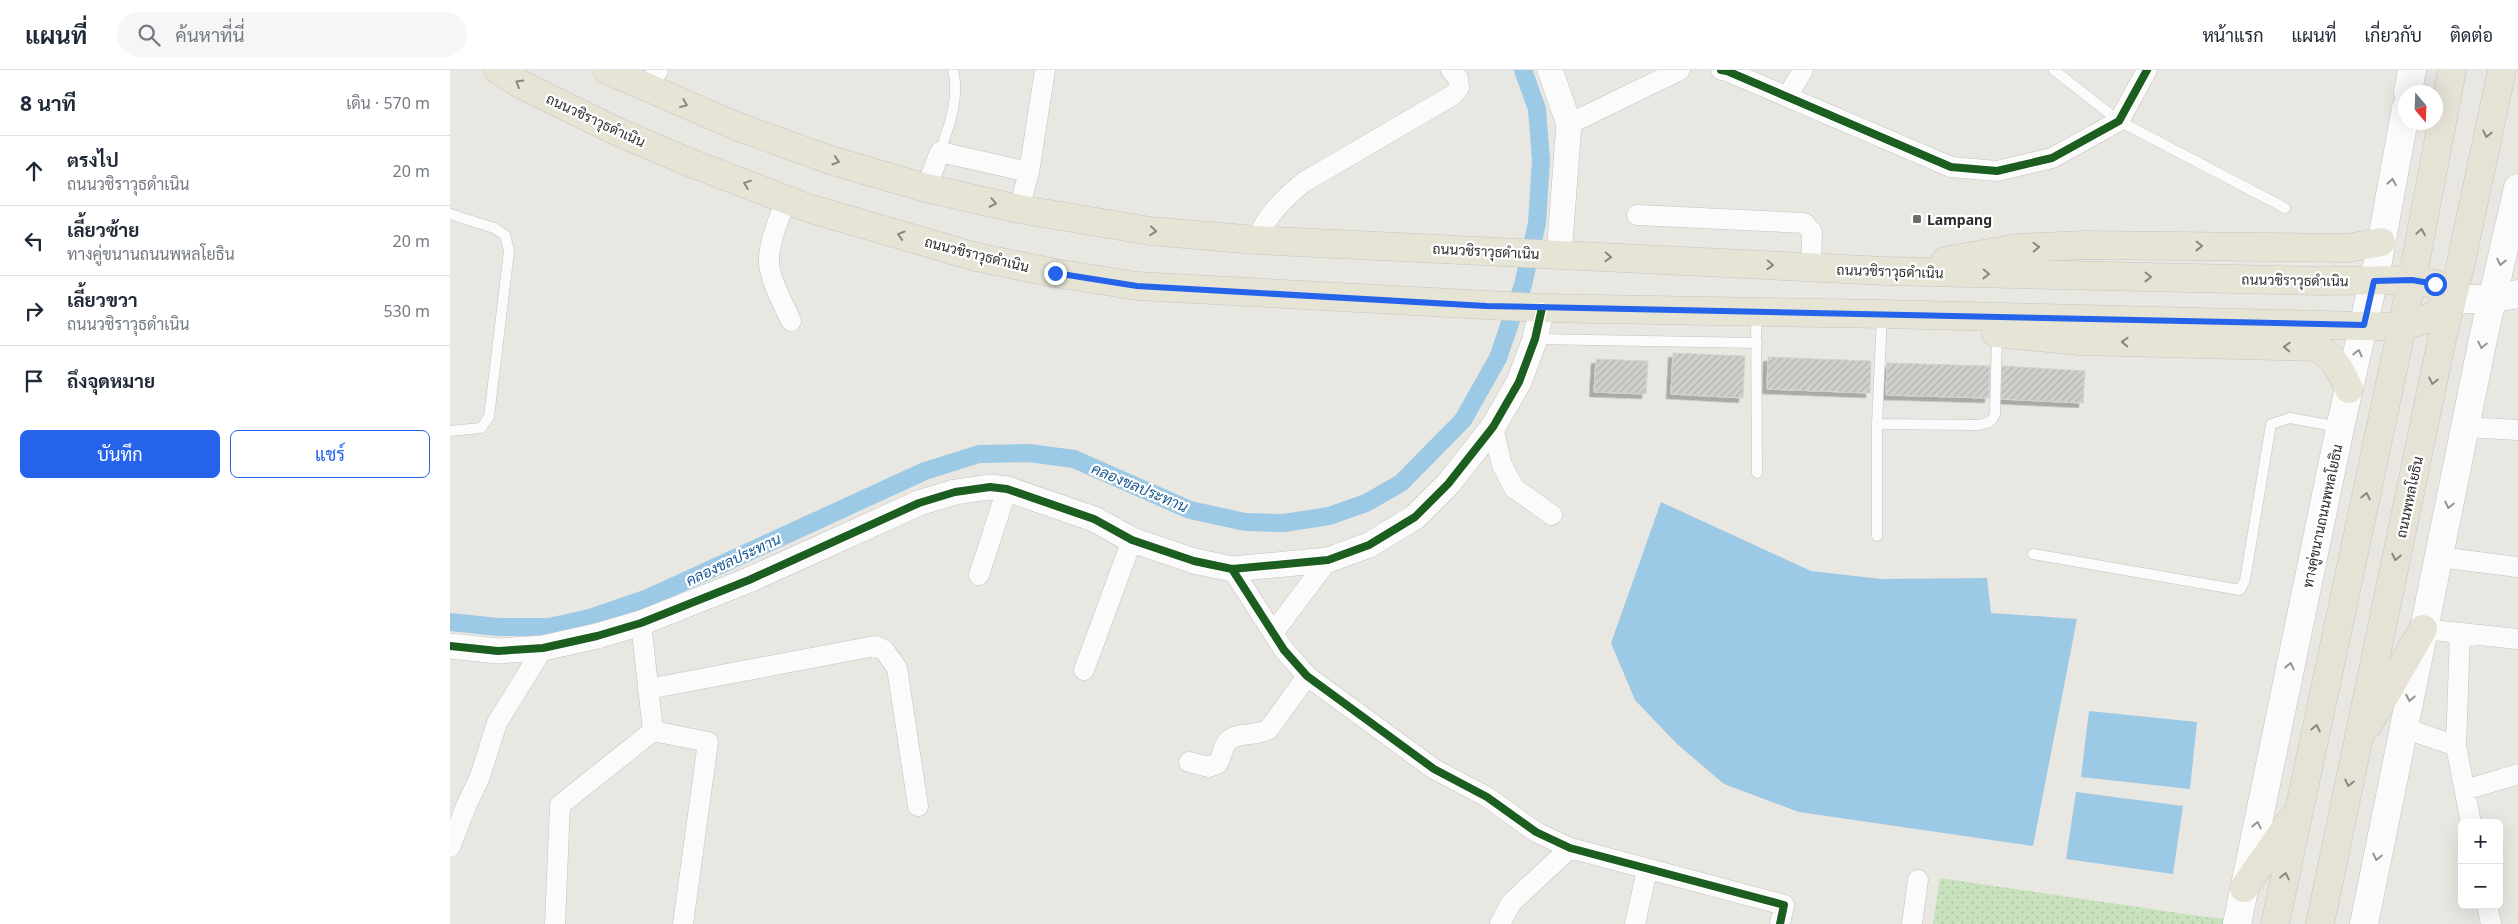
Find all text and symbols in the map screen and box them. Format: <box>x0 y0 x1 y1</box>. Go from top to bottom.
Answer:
search box <box>117 12 467 57</box>
text: แผนที่ <box>25 18 87 51</box>
icon: search <box>135 21 163 49</box>
text: ค้นหาที่นี่ <box>175 22 245 48</box>
text: หน้าแรก <box>2202 23 2264 47</box>
text: แผนที่ <box>2292 23 2336 47</box>
text: เกี่ยวกับ <box>2364 23 2422 47</box>
text: ติดต่อ <box>2450 23 2493 47</box>
one-way arrow <box>515 79 524 89</box>
north arrow <box>2398 85 2443 130</box>
text: 8 นาที <box>20 89 76 117</box>
street label: ถนนวชิราวุธดำเนิน <box>543 89 649 152</box>
text: เดิน · 570 m <box>346 92 430 114</box>
one-way arrow <box>679 97 688 108</box>
one-way arrow <box>2483 130 2493 139</box>
text: ตรงไป <box>67 147 119 173</box>
one-way arrow <box>831 156 839 166</box>
icon: ahead <box>20 157 48 185</box>
text: 20 m <box>393 160 430 182</box>
text: ถนนวชิราวุธดำเนิน <box>67 173 190 195</box>
one-way arrow <box>2386 177 2397 186</box>
one-way arrow <box>743 180 752 190</box>
one-way arrow <box>988 197 997 208</box>
place label: Lampang <box>1927 210 1992 229</box>
marker: Lampang <box>1911 213 1923 225</box>
text: เลี้ยวซ้าย <box>67 217 139 243</box>
one-way arrow <box>1149 225 1157 236</box>
icon: left <box>20 227 48 255</box>
one-way arrow <box>2415 228 2425 237</box>
text: 20 m <box>393 230 430 252</box>
one-way arrow <box>898 230 906 240</box>
street label: ถนนวชิราวุธดำเนิน <box>922 232 1031 277</box>
street label: ถนนวชิราวุธดำเนิน <box>1432 239 1540 264</box>
one-way arrow <box>2195 241 2203 251</box>
one-way arrow <box>2032 242 2040 252</box>
text: ทางคู่ขนานถนนพหลโยธิน <box>67 243 235 265</box>
one-way arrow <box>1604 252 1612 262</box>
one-way arrow <box>2496 257 2507 266</box>
one-way arrow <box>1767 260 1775 270</box>
street label: ถนนวชิราวุธดำเนิน <box>1836 260 1944 283</box>
route end <box>1044 262 1067 285</box>
one-way arrow <box>1982 268 1990 279</box>
street label: ถนนวชิราวุธดำเนิน <box>2241 270 2349 291</box>
one-way arrow <box>2144 272 2152 282</box>
route start <box>2424 273 2447 296</box>
text: เลี้ยวขวา <box>67 287 138 313</box>
icon: right <box>20 297 48 325</box>
text: 530 m <box>383 300 430 322</box>
text: ถนนวชิราวุธดำเนิน <box>67 313 190 335</box>
one-way arrow <box>2121 337 2129 348</box>
one-way arrow <box>2283 341 2291 352</box>
one-way arrow <box>2477 341 2488 350</box>
one-way arrow <box>2352 348 2363 357</box>
icon: arrive <box>20 367 48 395</box>
text: ถึงจุดหมาย <box>67 368 155 394</box>
one-way arrow <box>2428 377 2439 386</box>
button: บันทึก <box>20 430 220 478</box>
button: แชร์ <box>230 430 430 478</box>
street label: ทางคู่ขนานถนนพหลโยธิน <box>2297 442 2348 590</box>
street label: ถนนพหลโยธิน <box>2391 454 2427 540</box>
water label: คลองชลประทาน <box>1089 458 1192 516</box>
one-way arrow <box>2360 491 2370 500</box>
one-way arrow <box>2445 500 2455 509</box>
water label: คลองชลประทาน <box>682 528 784 590</box>
one-way arrow <box>2391 553 2402 562</box>
one-way arrow <box>2284 661 2295 670</box>
one-way arrow <box>2405 694 2416 702</box>
one-way arrow <box>2310 723 2321 732</box>
one-way arrow <box>2344 779 2354 788</box>
map controls <box>2458 819 2503 909</box>
button: + <box>2458 819 2503 864</box>
one-way arrow <box>2251 820 2262 829</box>
one-way arrow <box>2373 853 2383 862</box>
button: − <box>2458 864 2503 909</box>
one-way arrow <box>2279 872 2290 881</box>

